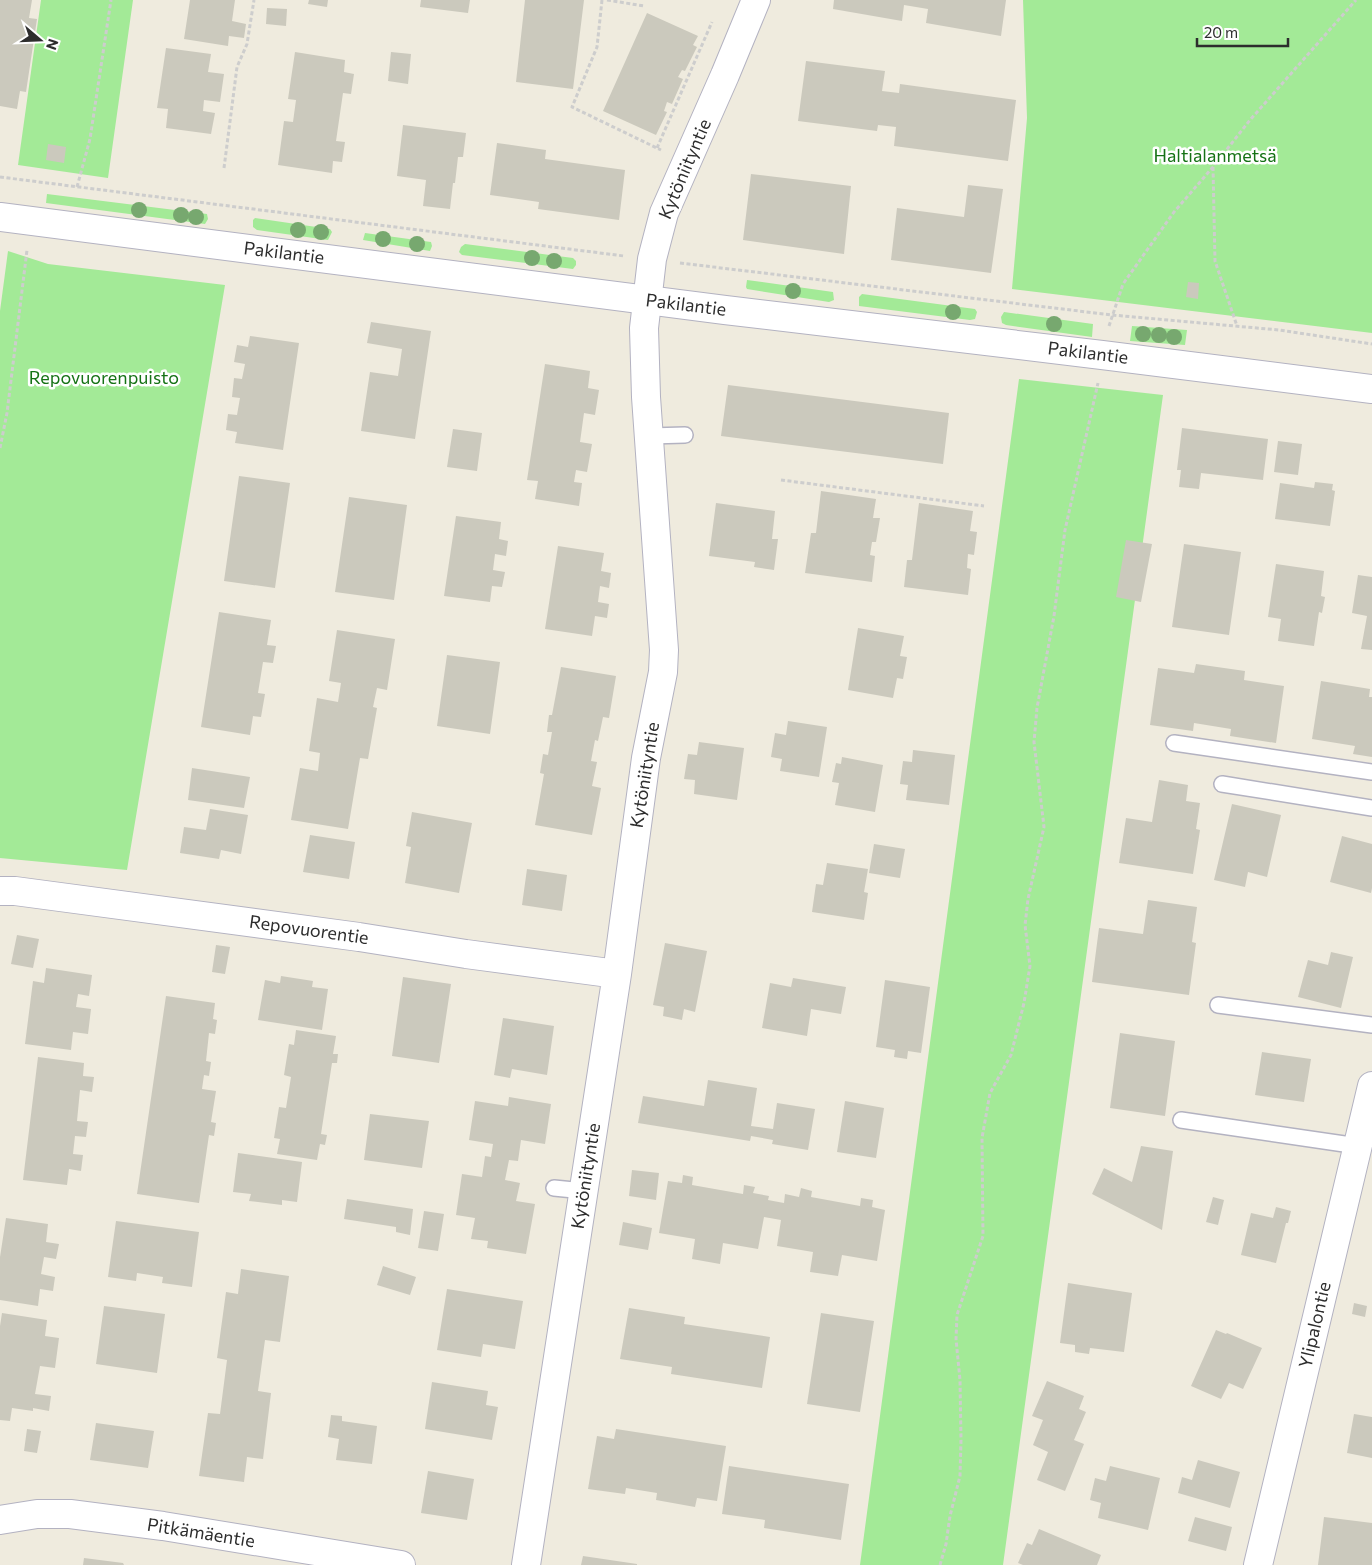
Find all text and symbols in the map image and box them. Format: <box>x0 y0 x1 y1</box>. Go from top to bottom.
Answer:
north arrow <box>15 15 65 65</box>
scale bar <box>1197 15 1288 47</box>
text: 20 m <box>1204 23 1238 41</box>
text: N <box>43 37 63 52</box>
street label: Kytöniityntie <box>653 115 715 222</box>
park label: Haltialanmetsä <box>1153 144 1277 166</box>
street label: Pakilantie <box>243 236 326 268</box>
street label: Pakilantie <box>645 288 728 320</box>
street label: Pakilantie <box>1047 336 1130 368</box>
park label: Repovuorenpuisto <box>29 366 179 388</box>
street label: Kytöniityntie <box>625 720 663 829</box>
street label: Repovuorentie <box>248 910 370 948</box>
street label: Kytöniityntie <box>566 1121 604 1230</box>
street label: Ylipalontie <box>1293 1279 1335 1370</box>
street label: Pitkämäentie <box>146 1513 257 1551</box>

